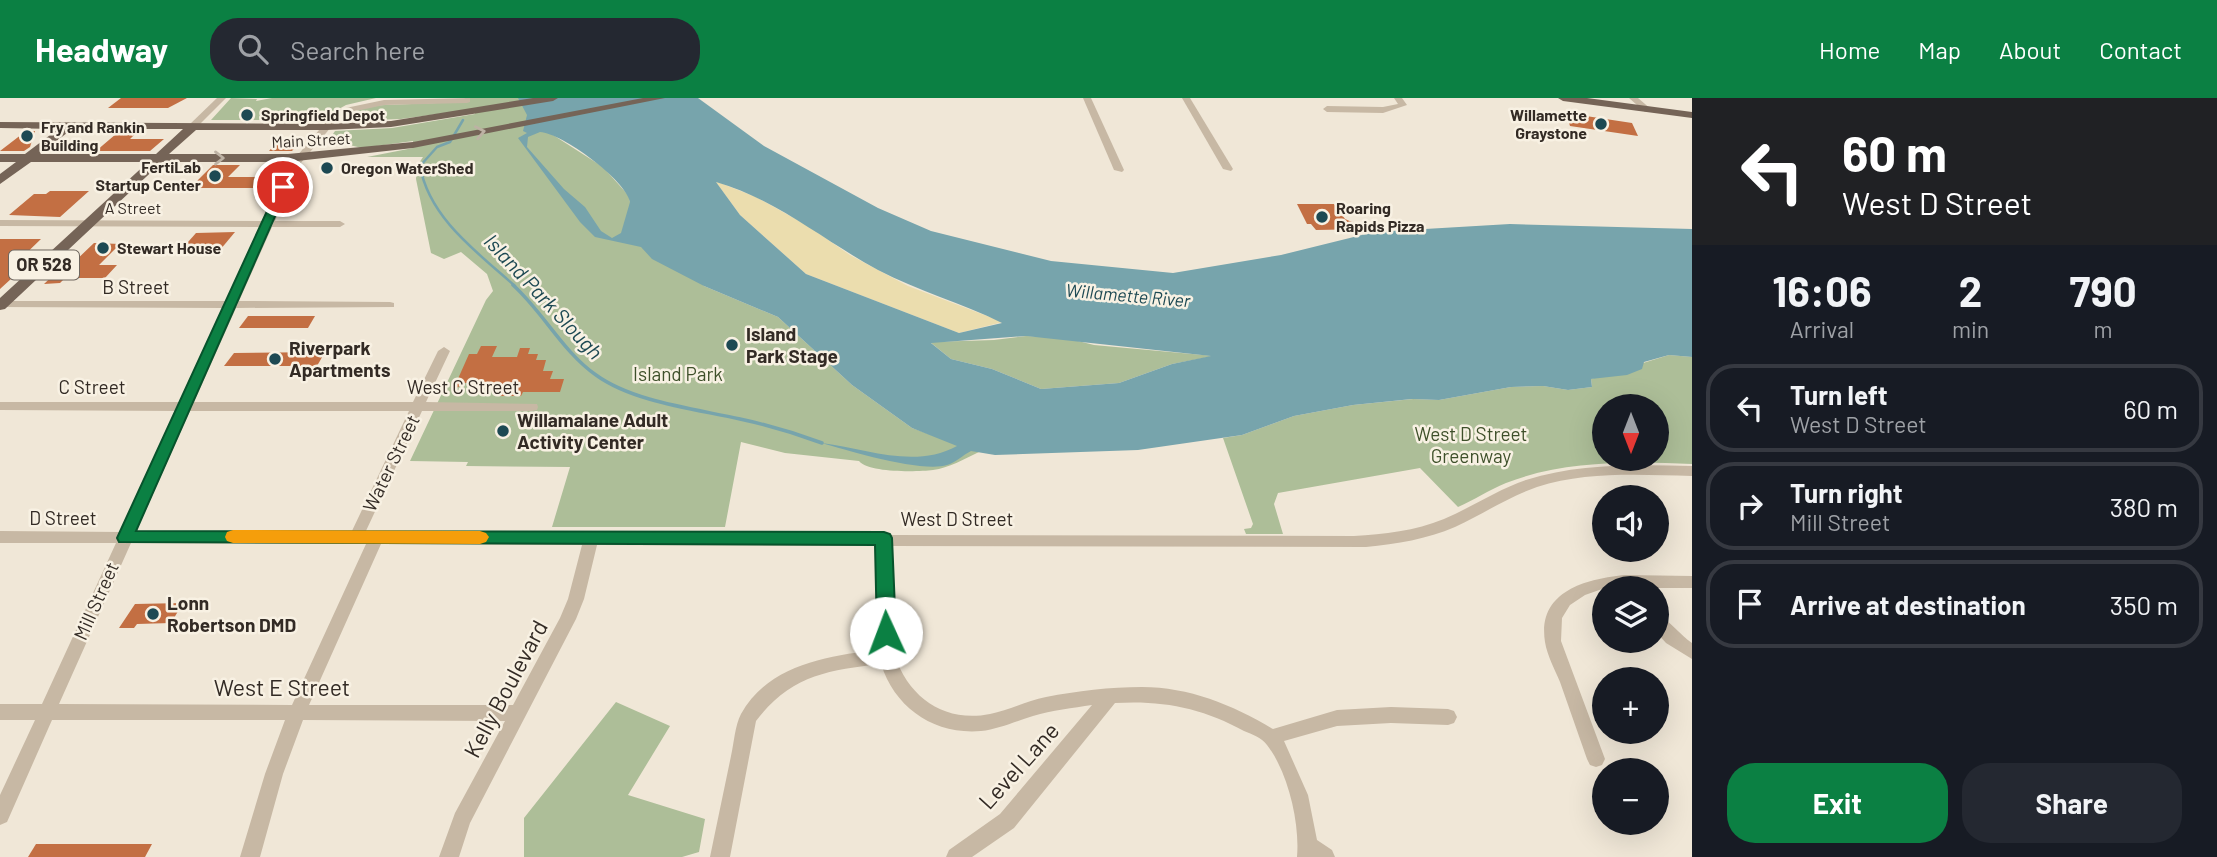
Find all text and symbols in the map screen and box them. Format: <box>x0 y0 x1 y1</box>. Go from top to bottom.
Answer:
search box <box>210 18 700 81</box>
text: Headway <box>35 29 168 69</box>
icon: search <box>234 30 272 68</box>
text: Search here <box>290 34 425 65</box>
text: Home <box>1819 35 1880 64</box>
text: Map <box>1918 35 1961 64</box>
text: About <box>1999 35 2061 64</box>
text: Contact <box>2099 35 2182 64</box>
place label: Springfield Depot <box>261 105 385 124</box>
place label: Willamette Graystone <box>1510 105 1587 142</box>
marker: Springfield Depot <box>239 107 255 123</box>
marker: Willamette Graystone <box>1593 116 1609 132</box>
place label: Fry and Rankin Building <box>41 117 145 154</box>
text: 60 m <box>1842 123 1947 182</box>
one-way arrow <box>474 126 486 141</box>
icon: left <box>1727 126 1818 217</box>
marker: Fry and Rankin Building <box>19 128 35 144</box>
street label: Main Street <box>271 128 351 151</box>
one-way arrow <box>215 150 225 166</box>
place label: FertiLab Startup Center <box>96 157 201 194</box>
pin <box>253 157 313 217</box>
place label: Oregon WaterShed <box>341 158 474 177</box>
marker: Oregon WaterShed <box>319 160 335 176</box>
marker: FertiLab Startup Center <box>207 168 223 184</box>
icon: arrive <box>264 168 302 206</box>
text: West D Street <box>1842 183 2032 221</box>
street label: A Street <box>105 198 161 217</box>
place label: Roaring Rapids Pizza <box>1336 198 1425 235</box>
marker: Roaring Rapids Pizza <box>1314 209 1330 225</box>
water label: Island Park Slough <box>480 228 609 364</box>
place label: Stewart House <box>117 238 222 257</box>
marker: Stewart House <box>95 240 111 256</box>
road number: OR 528 <box>9 250 79 280</box>
text: 16:06 <box>1772 265 1872 315</box>
text: 2 <box>1959 265 1982 315</box>
text: 790 <box>2070 265 2137 315</box>
street label: B Street <box>102 275 170 298</box>
water label: Willamette River <box>1065 279 1192 311</box>
text: Arrival <box>1790 315 1854 343</box>
text: min <box>1952 315 1989 343</box>
text: m <box>2094 315 2113 343</box>
place label: Island Park Stage <box>746 322 838 367</box>
place label: Riverpark Apartments <box>289 336 391 381</box>
marker: Island Park Stage <box>724 337 740 353</box>
marker: Riverpark Apartments <box>267 351 283 367</box>
park label: Island Park <box>633 362 723 385</box>
street label: C Street <box>58 375 126 398</box>
street label: West C Street <box>407 375 519 398</box>
text: Turn left <box>1790 379 1888 410</box>
icon: left <box>1731 389 1769 427</box>
text: 60 m <box>2123 393 2178 424</box>
north arrow <box>1592 394 1670 471</box>
map controls <box>1592 394 1669 835</box>
place label: Willamalane Adult Activity Center <box>517 408 668 453</box>
text: West D Street <box>1790 410 1927 438</box>
street label: Water Street <box>357 411 424 515</box>
park label: West D Street Greenway <box>1415 422 1527 467</box>
marker: Willamalane Adult Activity Center <box>495 423 511 439</box>
text: Turn right <box>1790 477 1903 508</box>
button: sound <box>1592 485 1669 562</box>
icon: right <box>1731 487 1769 525</box>
text: 380 m <box>2110 491 2178 522</box>
street label: D Street <box>29 506 97 529</box>
street label: West D Street <box>901 507 1013 530</box>
text: Mill Street <box>1790 508 1890 536</box>
street label: Mill Street <box>68 558 123 643</box>
button: layers <box>1592 576 1669 653</box>
icon: arrive <box>1731 585 1769 623</box>
text: Arrive at destination <box>1790 589 2026 620</box>
text: 350 m <box>2110 589 2178 620</box>
place label: Lonn Robertson DMD <box>167 591 296 636</box>
position arrow <box>849 596 923 670</box>
marker: Lonn Robertson DMD <box>145 606 161 622</box>
street label: Kelly Boulevard <box>457 615 553 762</box>
button: + <box>1592 667 1669 744</box>
street label: West E Street <box>214 673 350 701</box>
street label: Level Lane <box>972 716 1064 814</box>
button: − <box>1592 758 1669 835</box>
button: Exit <box>1727 763 1948 843</box>
button: Share <box>1962 763 2182 843</box>

